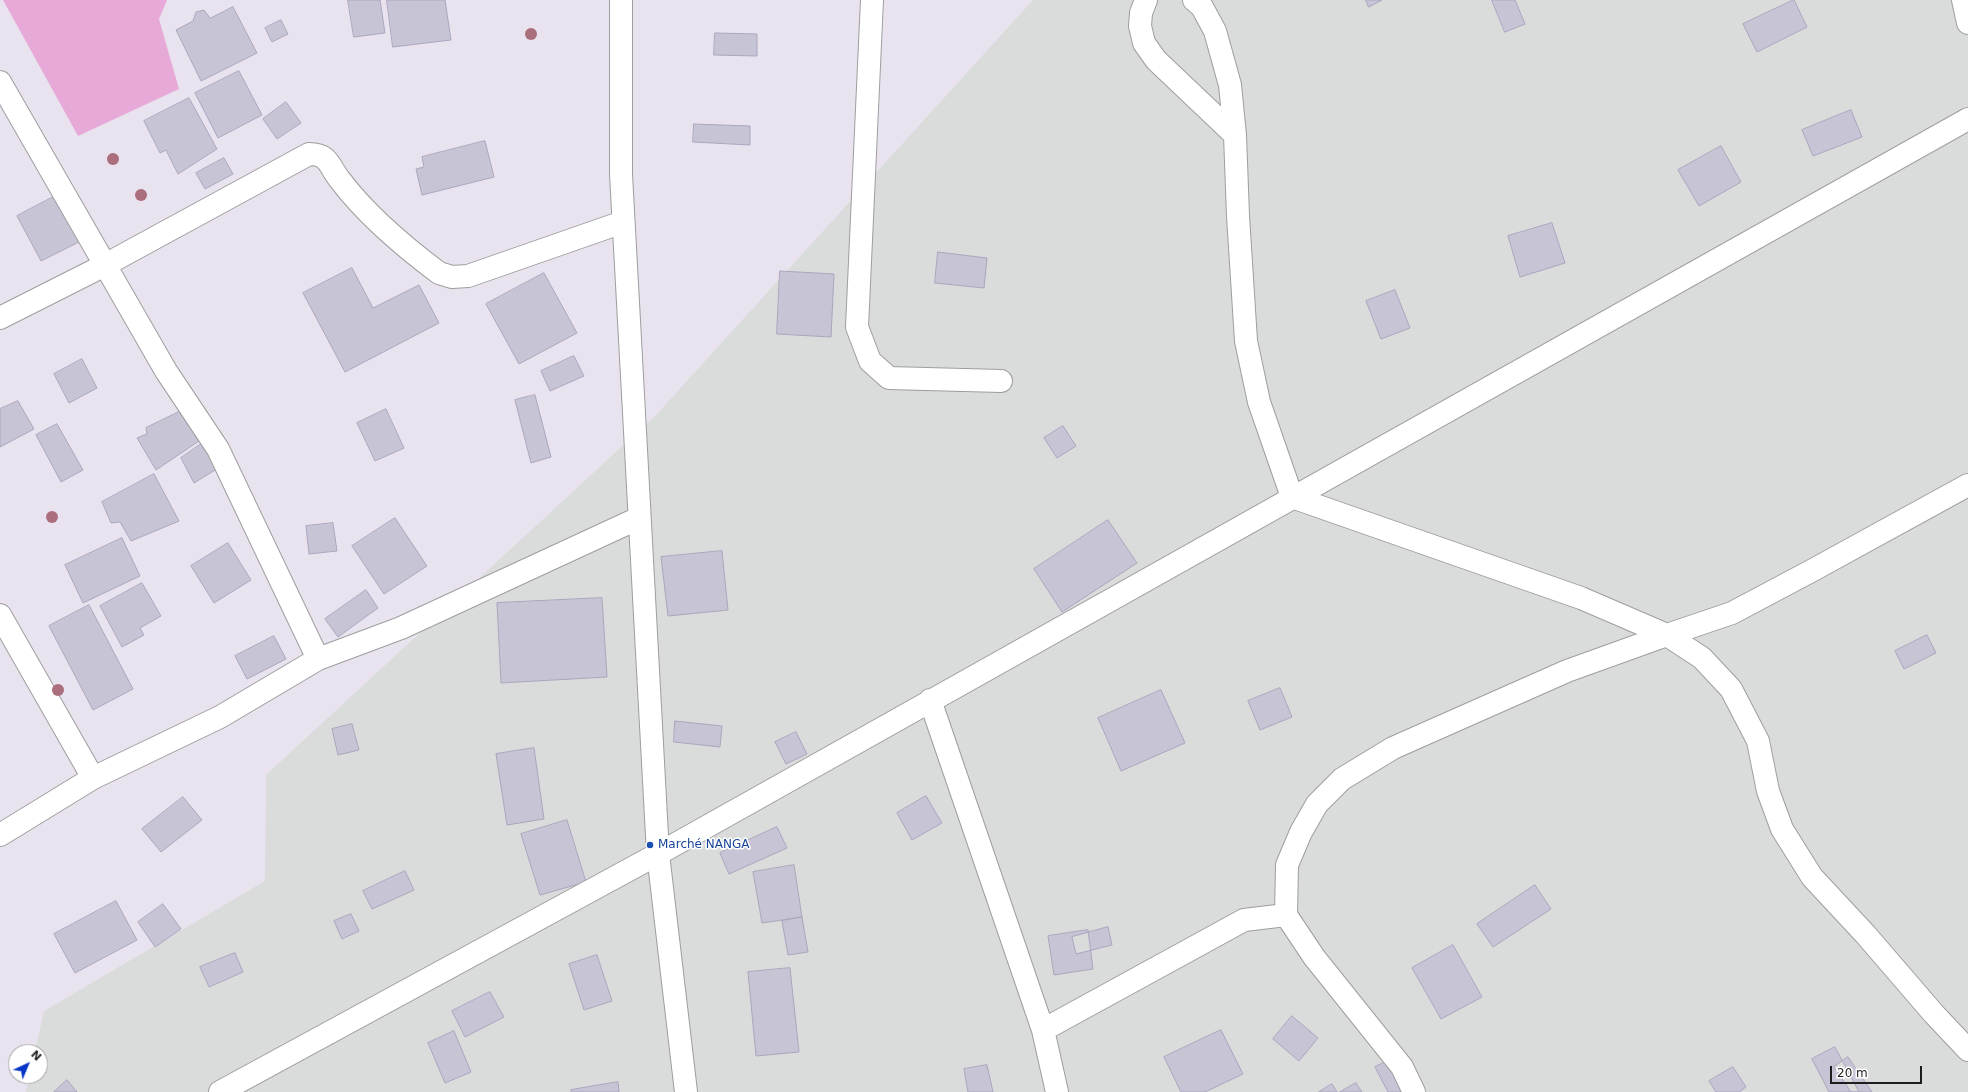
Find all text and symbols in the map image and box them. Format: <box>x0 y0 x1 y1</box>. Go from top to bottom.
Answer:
place label: Marché NANGA <box>658 838 749 852</box>
marker: Marché NANGA <box>645 840 655 850</box>
north arrow <box>8 1044 48 1084</box>
text: N <box>28 1048 44 1064</box>
scale bar <box>1832 1058 1924 1084</box>
text: 20 m <box>1837 1066 1868 1080</box>

